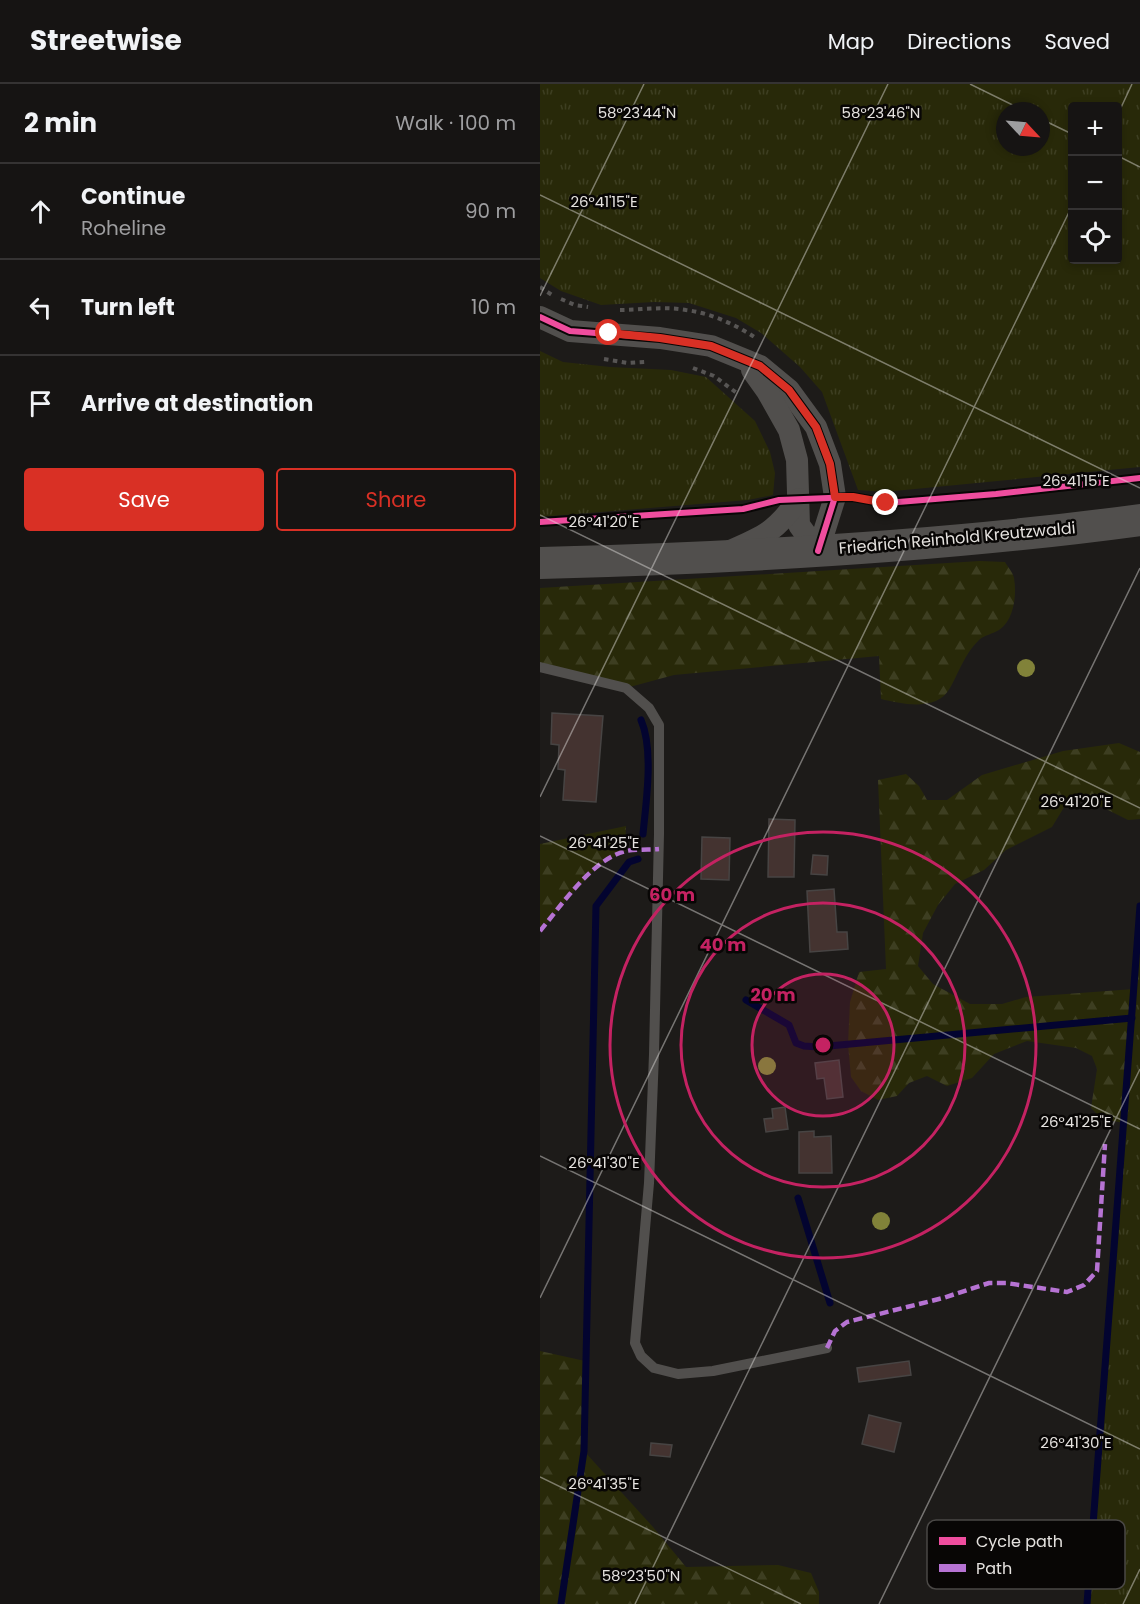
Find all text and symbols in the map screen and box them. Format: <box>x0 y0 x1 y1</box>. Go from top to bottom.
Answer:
text: Streetwise <box>30 21 182 60</box>
text: Map <box>828 27 874 56</box>
text: Directions <box>907 27 1011 56</box>
text: Saved <box>1044 27 1110 56</box>
text: 58°23'44"N <box>598 102 676 123</box>
text: 58°23'46"N <box>842 102 920 123</box>
north arrow <box>996 102 1050 156</box>
map controls <box>1068 102 1122 264</box>
button: + <box>1068 102 1122 156</box>
text: 2 min <box>24 105 97 141</box>
text: Walk · 100 m <box>395 109 516 137</box>
button: − <box>1068 156 1122 210</box>
text: Continue <box>81 181 185 212</box>
text: 26°41'15"E <box>570 191 638 212</box>
icon: ahead <box>24 195 57 228</box>
text: 90 m <box>465 197 516 225</box>
button: locate <box>1068 210 1122 264</box>
text: Roheline <box>81 214 166 242</box>
icon: left <box>24 291 57 324</box>
text: Turn left <box>81 292 175 323</box>
text: 10 m <box>471 293 516 321</box>
route start <box>595 319 621 345</box>
icon: arrive <box>24 387 57 420</box>
text: Arrive at destination <box>81 388 313 419</box>
button: Save <box>24 468 264 531</box>
button: Share <box>276 468 516 531</box>
text: 26°41'15"E <box>1042 470 1110 491</box>
route end <box>872 489 898 515</box>
text: 26°41'20"E <box>568 511 640 532</box>
street label: Friedrich Reinhold Kreutzwaldi <box>838 516 1076 560</box>
text: 26°41'20"E <box>1040 791 1112 812</box>
text: 26°41'25"E <box>568 832 640 853</box>
text: 60 m <box>649 882 695 907</box>
text: 40 m <box>700 932 746 957</box>
text: 20 m <box>751 982 795 1007</box>
centre of rings <box>813 1035 833 1055</box>
text: 26°41'25"E <box>1040 1111 1112 1132</box>
text: 26°41'30"E <box>568 1152 640 1173</box>
text: 26°41'30"E <box>1040 1432 1112 1453</box>
text: 26°41'35"E <box>568 1473 640 1494</box>
legend <box>927 1520 1125 1589</box>
text: Cycle path <box>976 1530 1063 1553</box>
text: Path <box>976 1557 1012 1580</box>
text: 58°23'50"N <box>602 1565 680 1586</box>

